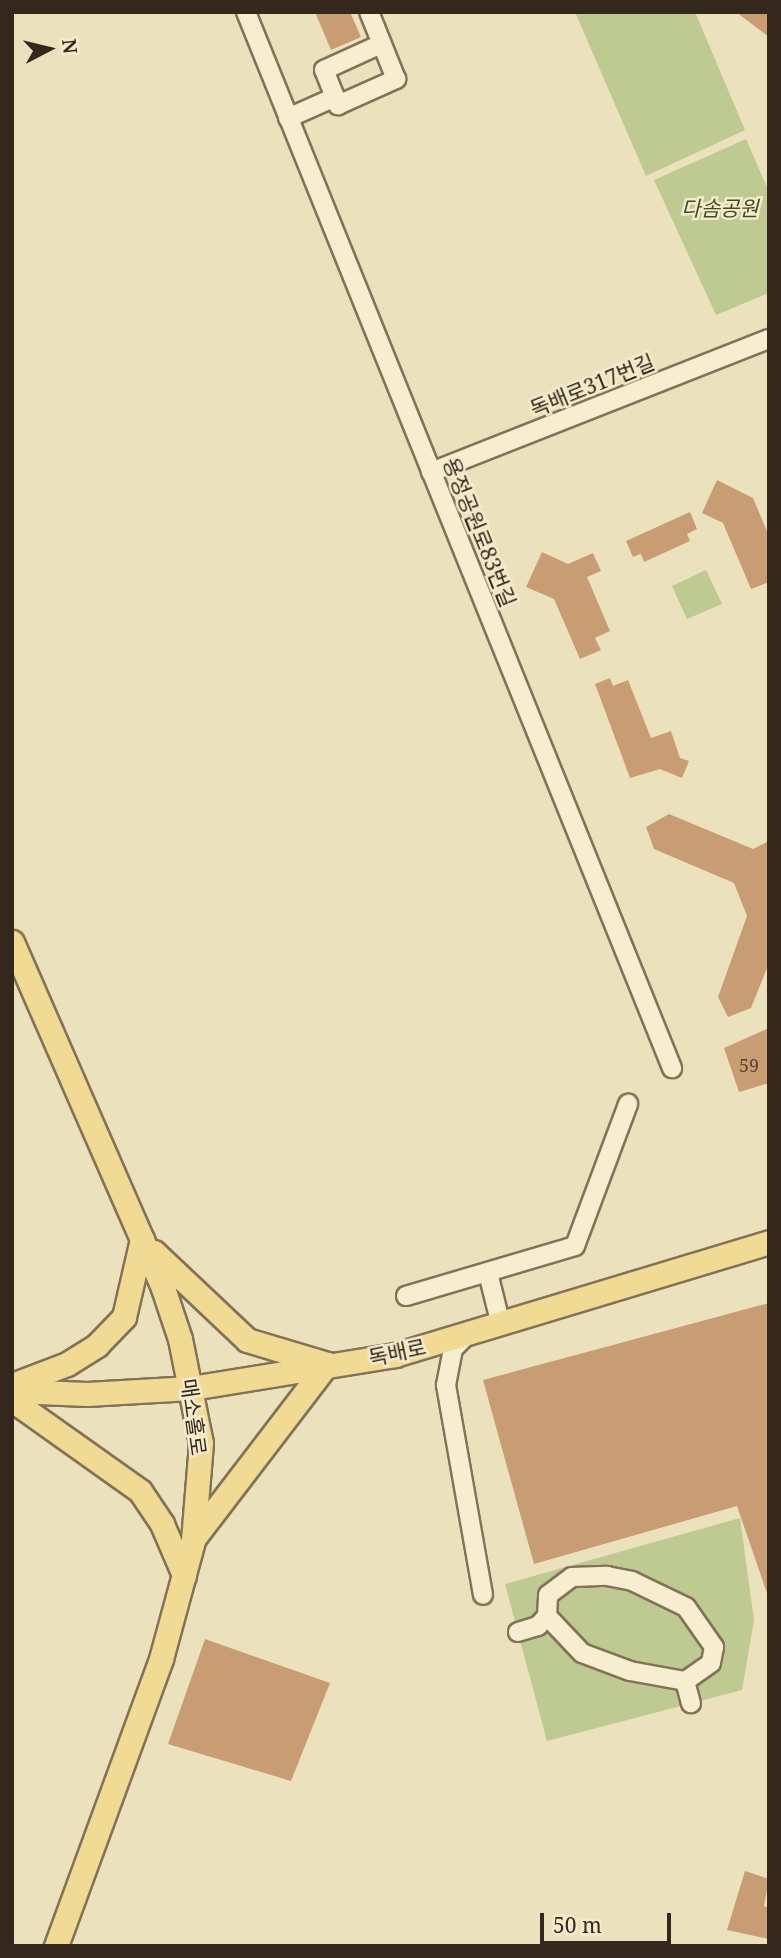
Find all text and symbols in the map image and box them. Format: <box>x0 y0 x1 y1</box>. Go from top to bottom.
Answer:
north arrow <box>14 14 84 84</box>
text: N <box>56 37 84 55</box>
park label: 다솜공원 <box>681 195 759 221</box>
street label: 독배로317번길 <box>526 349 658 421</box>
street label: 용정공원로83번길 <box>439 454 521 610</box>
house number: 59 <box>739 1054 759 1076</box>
street label: 독배로 <box>366 1334 428 1370</box>
street label: 매소홀로 <box>176 1377 212 1457</box>
scale bar <box>543 1898 674 1942</box>
text: 50 m <box>553 1911 602 1939</box>

